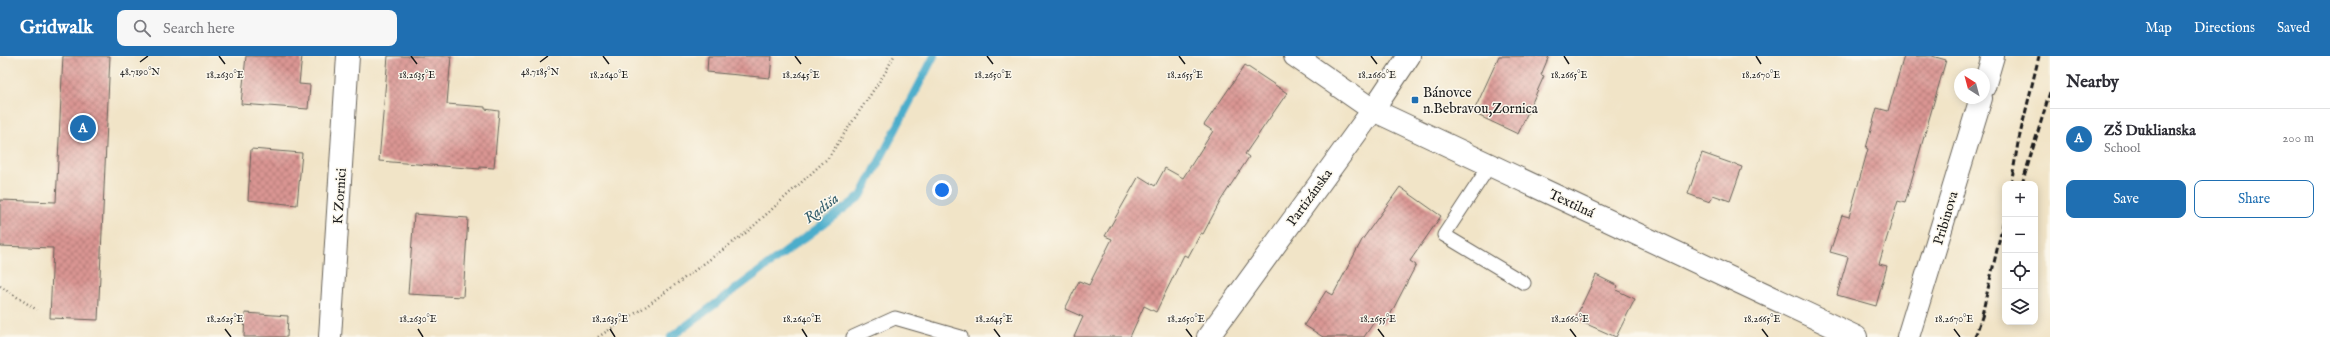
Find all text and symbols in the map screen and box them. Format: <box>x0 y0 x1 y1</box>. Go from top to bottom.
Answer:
search box <box>117 10 397 46</box>
text: Gridwalk <box>20 16 93 40</box>
icon: search <box>131 17 153 39</box>
text: Search here <box>163 19 235 38</box>
text: Map <box>2145 19 2172 37</box>
text: Directions <box>2194 19 2255 37</box>
text: Saved <box>2277 19 2310 37</box>
text: 48.7190°N <box>120 66 160 79</box>
text: 48.7185°N <box>521 66 559 79</box>
north arrow <box>1954 68 1990 104</box>
text: 18.2630°E <box>206 69 244 82</box>
text: 18.2635°E <box>399 69 435 82</box>
text: 18.2640°E <box>590 69 628 82</box>
text: 18.2645°E <box>782 69 820 82</box>
text: 18.2650°E <box>974 69 1012 82</box>
text: 18.2655°E <box>1167 69 1203 82</box>
text: 18.2660°E <box>1358 69 1396 82</box>
text: 18.2665°E <box>1551 69 1587 82</box>
text: 18.2670°E <box>1742 69 1780 82</box>
text: Nearby <box>2066 72 2119 93</box>
place label: Bánovce n.Bebravou,Zornica <box>1423 84 1539 118</box>
marker: Bánovce n.Bebravou,Zornica <box>1410 95 1420 105</box>
pin: A <box>70 113 96 143</box>
text: ZŠ Duklianska <box>2104 121 2196 140</box>
text: A <box>2075 130 2083 147</box>
text: 200 m <box>2282 130 2314 147</box>
text: School <box>2104 140 2141 157</box>
street label: Partizánska <box>1283 165 1337 230</box>
street label: K Zornici <box>329 167 351 225</box>
your location <box>932 180 952 200</box>
button: Save <box>2066 180 2186 218</box>
button: Share <box>2194 180 2314 218</box>
map controls <box>2002 181 2038 325</box>
button: + <box>2002 181 2038 217</box>
street label: Textilná <box>1546 186 1598 223</box>
street label: Pribinova <box>1929 188 1963 247</box>
water label: Radiša <box>800 189 843 228</box>
button: − <box>2002 217 2038 253</box>
button: locate <box>2002 253 2038 289</box>
button: layers <box>2002 289 2038 325</box>
text: 18.2625°E <box>206 313 244 326</box>
text: 18.2630°E <box>399 313 437 326</box>
text: 18.2635°E <box>592 313 628 326</box>
text: 18.2640°E <box>783 313 821 326</box>
text: 18.2645°E <box>975 313 1013 326</box>
text: 18.2650°E <box>1167 313 1205 326</box>
text: 18.2655°E <box>1360 313 1396 326</box>
text: 18.2660°E <box>1551 313 1589 326</box>
text: 18.2665°E <box>1744 313 1780 326</box>
text: 18.2670°E <box>1935 313 1973 326</box>

